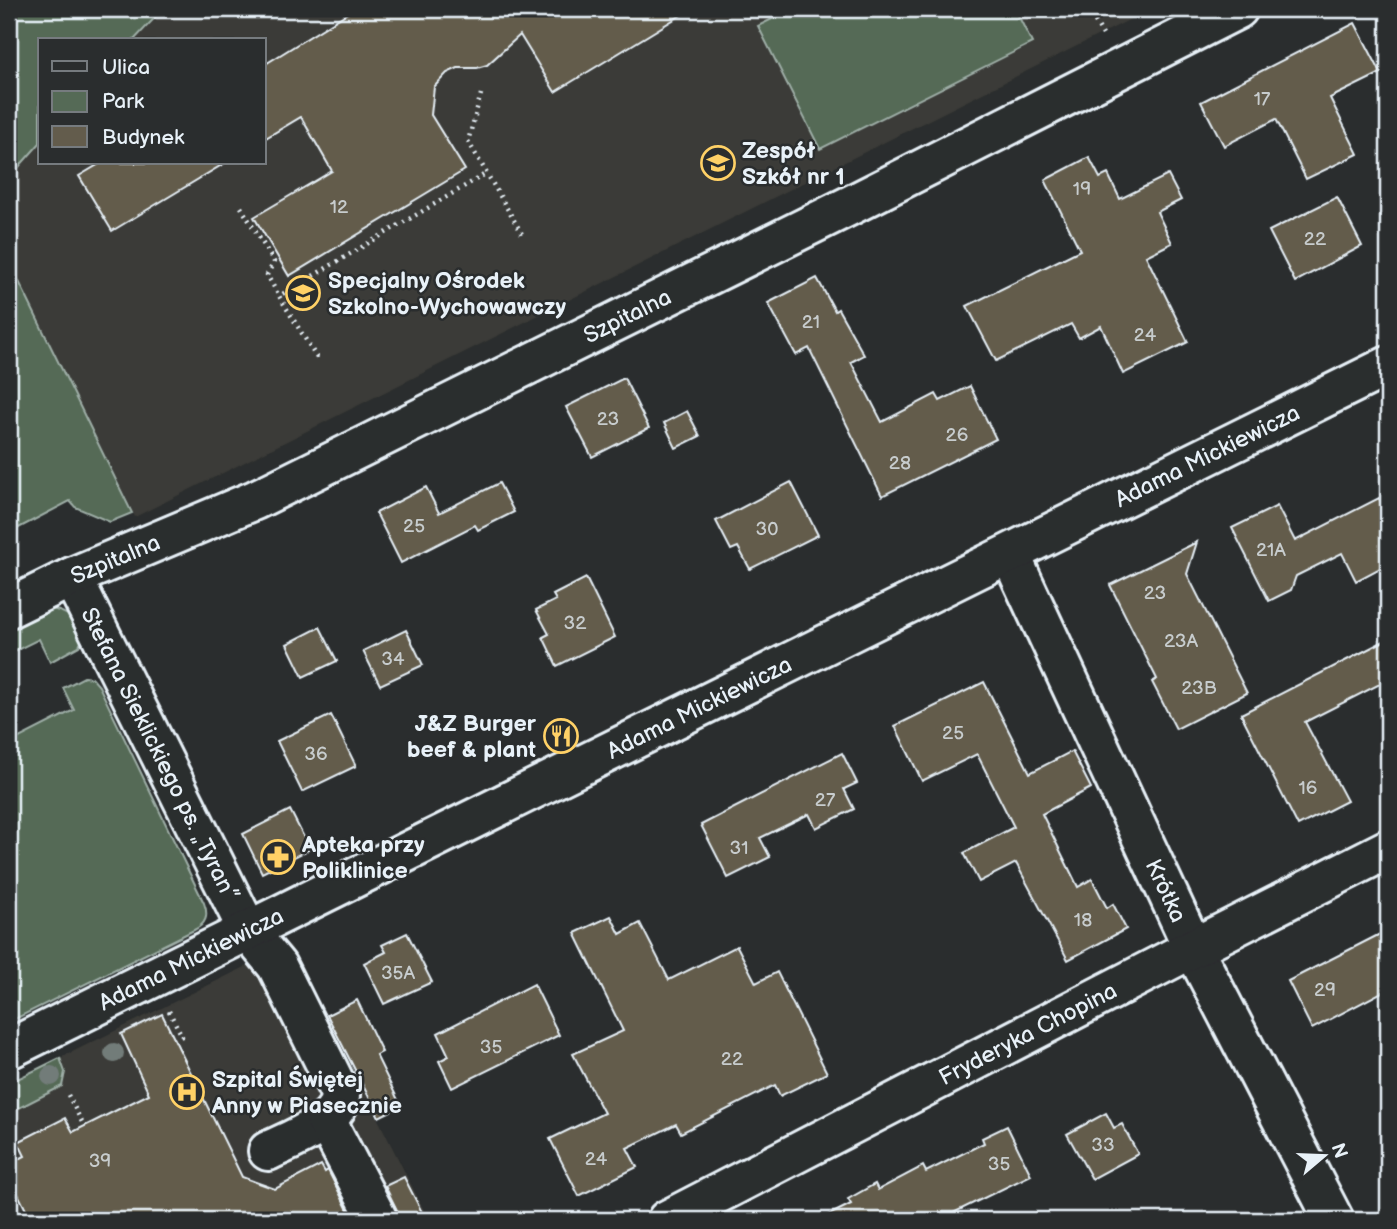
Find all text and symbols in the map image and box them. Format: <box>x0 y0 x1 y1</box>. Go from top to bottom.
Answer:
legend <box>38 38 266 164</box>
text: Ulica <box>102 55 150 80</box>
house number: 17 <box>1254 88 1271 111</box>
text: Park <box>102 89 145 114</box>
text: Budynek <box>102 125 185 150</box>
place label: Zespół Szkół nr 1 <box>742 137 845 191</box>
school or university icon: Zespół Szkół nr 1 <box>699 144 737 182</box>
house number: 19 <box>1073 178 1091 201</box>
house number: 12 <box>330 196 349 219</box>
house number: 22 <box>1304 228 1327 251</box>
place label: Specjalny Ośrodek Szkolno-Wychowawczy <box>328 267 566 321</box>
school or university icon: Specjalny Ośrodek Szkolno-Wychowawczy <box>284 274 322 312</box>
street label: Szpitalna <box>579 283 676 350</box>
house number: 21 <box>802 311 820 334</box>
house number: 24 <box>1134 324 1157 347</box>
street label: Adama Mickiewicza <box>1110 399 1305 514</box>
house number: 23 <box>597 408 619 431</box>
house number: 26 <box>946 424 968 447</box>
house number: 28 <box>889 452 911 475</box>
house number: 25 <box>403 515 425 538</box>
house number: 30 <box>756 518 778 541</box>
street label: Szpitalna <box>67 529 164 591</box>
house number: 21A <box>1256 539 1286 562</box>
house number: 23 <box>1144 582 1166 605</box>
street label: Stefana Sieklickiego ps. „Tyran” <box>74 603 244 906</box>
house number: 32 <box>564 612 587 635</box>
house number: 23A <box>1164 630 1198 653</box>
house number: 34 <box>381 648 405 671</box>
street label: Adama Mickiewicza <box>602 651 796 766</box>
house number: 23B <box>1181 677 1217 700</box>
place label: J&Z Burger beef & plant <box>407 710 537 764</box>
restaurant icon: J&Z Burger beef & plant <box>542 717 580 755</box>
house number: 25 <box>942 722 964 745</box>
house number: 36 <box>304 743 328 766</box>
house number: 16 <box>1299 777 1317 800</box>
house number: 27 <box>815 789 836 812</box>
place label: Apteka przy Poliklinice <box>301 831 425 885</box>
house number: 31 <box>729 837 749 860</box>
pharmacy icon: Apteka przy Poliklinice <box>259 838 297 876</box>
street label: Krótka <box>1139 855 1192 927</box>
street label: Adama Mickiewicza <box>94 902 288 1017</box>
house number: 18 <box>1074 909 1092 932</box>
house number: 35A <box>381 962 415 985</box>
street label: Fryderyka Chopina <box>934 977 1122 1092</box>
house number: 29 <box>1314 979 1336 1002</box>
house number: 35 <box>480 1036 502 1059</box>
house number: 22 <box>721 1048 744 1071</box>
place label: Szpital Świętej Anny w Piasecznie <box>211 1065 402 1120</box>
hospital icon: Szpital Świętej Anny w Piasecznie <box>168 1073 206 1111</box>
north arrow <box>1288 1120 1358 1190</box>
house number: 33 <box>1091 1134 1115 1157</box>
text: N <box>1325 1140 1352 1161</box>
house number: 24 <box>585 1148 608 1171</box>
house number: 39 <box>89 1150 111 1173</box>
house number: 35 <box>988 1153 1010 1176</box>

